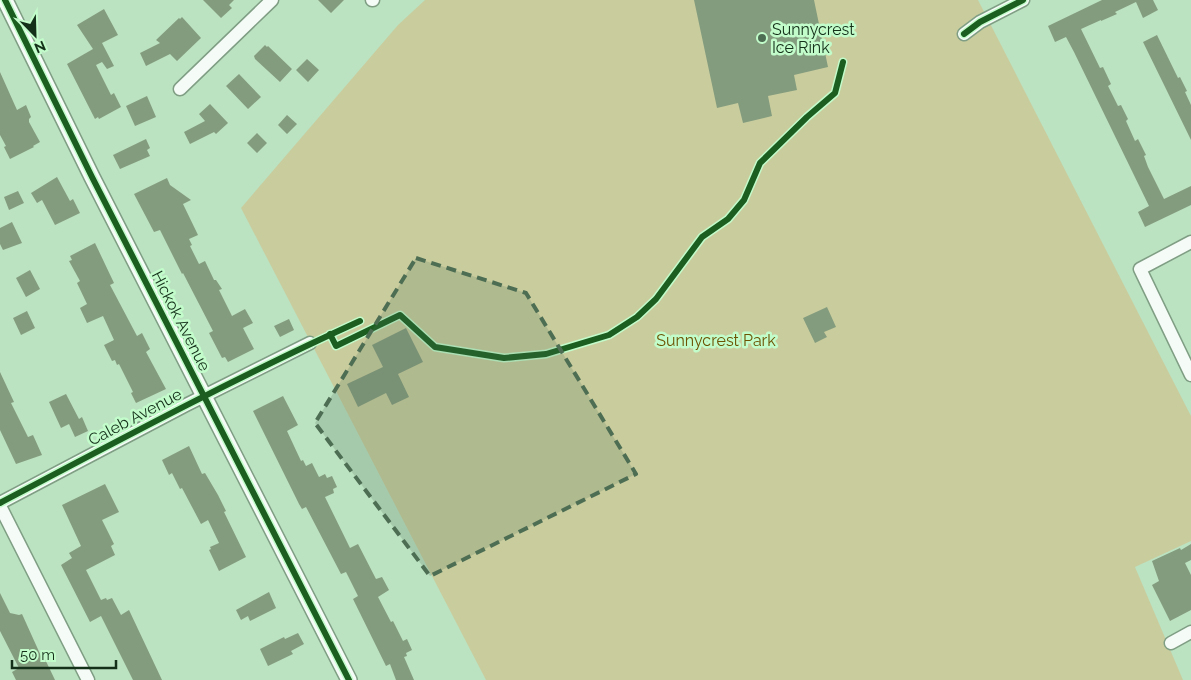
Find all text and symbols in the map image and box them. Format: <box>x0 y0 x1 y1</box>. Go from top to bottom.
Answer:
north arrow <box>10 10 60 60</box>
place label: Sunnycrest Ice Rink <box>772 20 855 57</box>
marker: Sunnycrest Ice Rink <box>756 32 768 44</box>
text: N <box>32 38 48 56</box>
street label: Hickok Avenue <box>148 268 214 374</box>
park label: Sunnycrest Park <box>656 331 776 350</box>
street label: Caleb Avenue <box>85 384 185 450</box>
scale bar <box>12 638 116 670</box>
text: 50 m <box>20 646 55 664</box>

